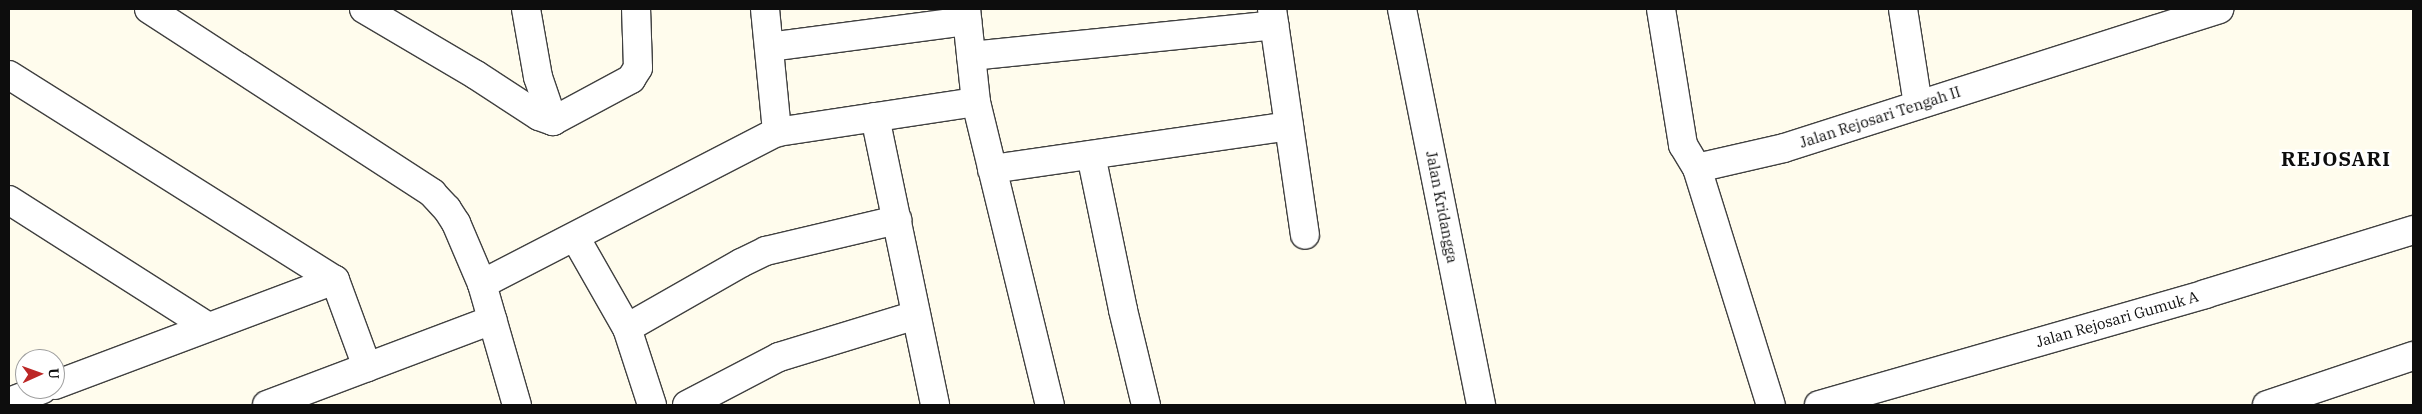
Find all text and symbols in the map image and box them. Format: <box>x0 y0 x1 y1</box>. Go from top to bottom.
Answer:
street label: Jalan Rejosari Tengah II <box>1797 82 1963 152</box>
district label: REJOSARI <box>2280 146 2392 170</box>
street label: Jalan Kridangga <box>1422 149 1462 265</box>
street label: Jalan Rejosari Gumuk A <box>2034 287 2200 351</box>
north arrow <box>15 349 65 399</box>
text: U <box>45 368 63 379</box>

